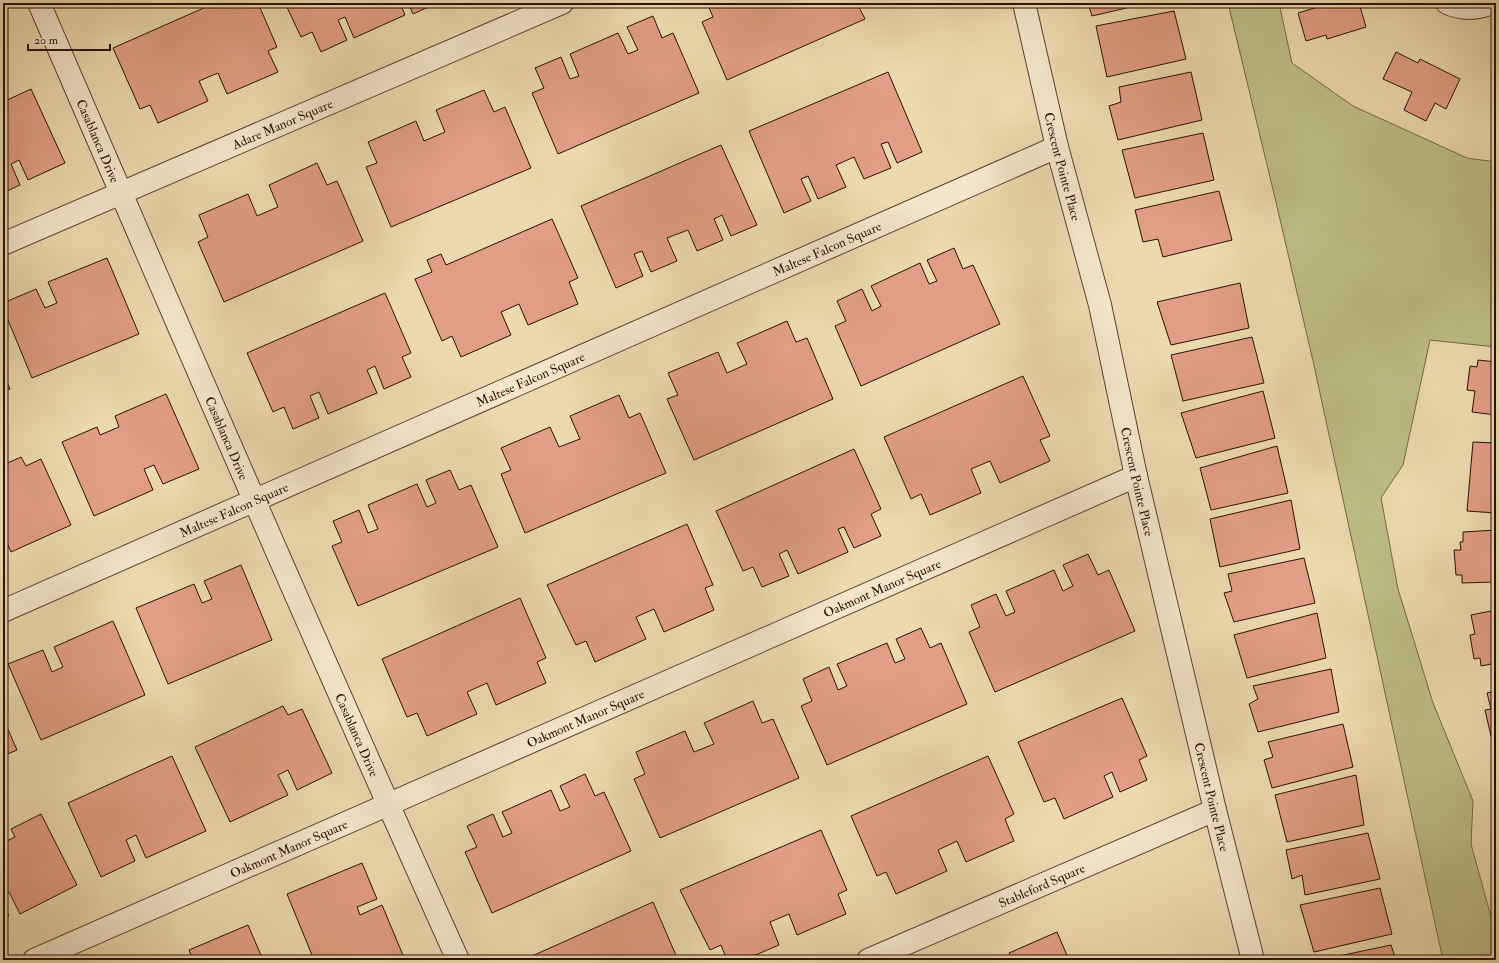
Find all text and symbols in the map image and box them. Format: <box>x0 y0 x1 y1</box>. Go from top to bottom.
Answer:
scale bar <box>28 26 110 52</box>
text: 20 m <box>34 33 59 48</box>
street label: Adare Manor Square <box>229 96 336 154</box>
street label: Casablanca Drive <box>72 97 123 186</box>
street label: Crescent Pointe Place <box>1040 111 1084 223</box>
street label: Maltese Falcon Square <box>770 218 884 280</box>
street label: Maltese Falcon Square <box>474 349 588 411</box>
street label: Casablanca Drive <box>201 394 252 483</box>
street label: Crescent Pointe Place <box>1117 426 1157 538</box>
street label: Maltese Falcon Square <box>177 479 291 541</box>
street label: Oakmont Manor Square <box>821 555 944 621</box>
street label: Oakmont Manor Square <box>524 686 647 752</box>
street label: Casablanca Drive <box>331 691 382 780</box>
street label: Crescent Pointe Place <box>1190 741 1232 854</box>
street label: Oakmont Manor Square <box>228 816 351 882</box>
street label: Stableford Square <box>996 860 1088 912</box>

